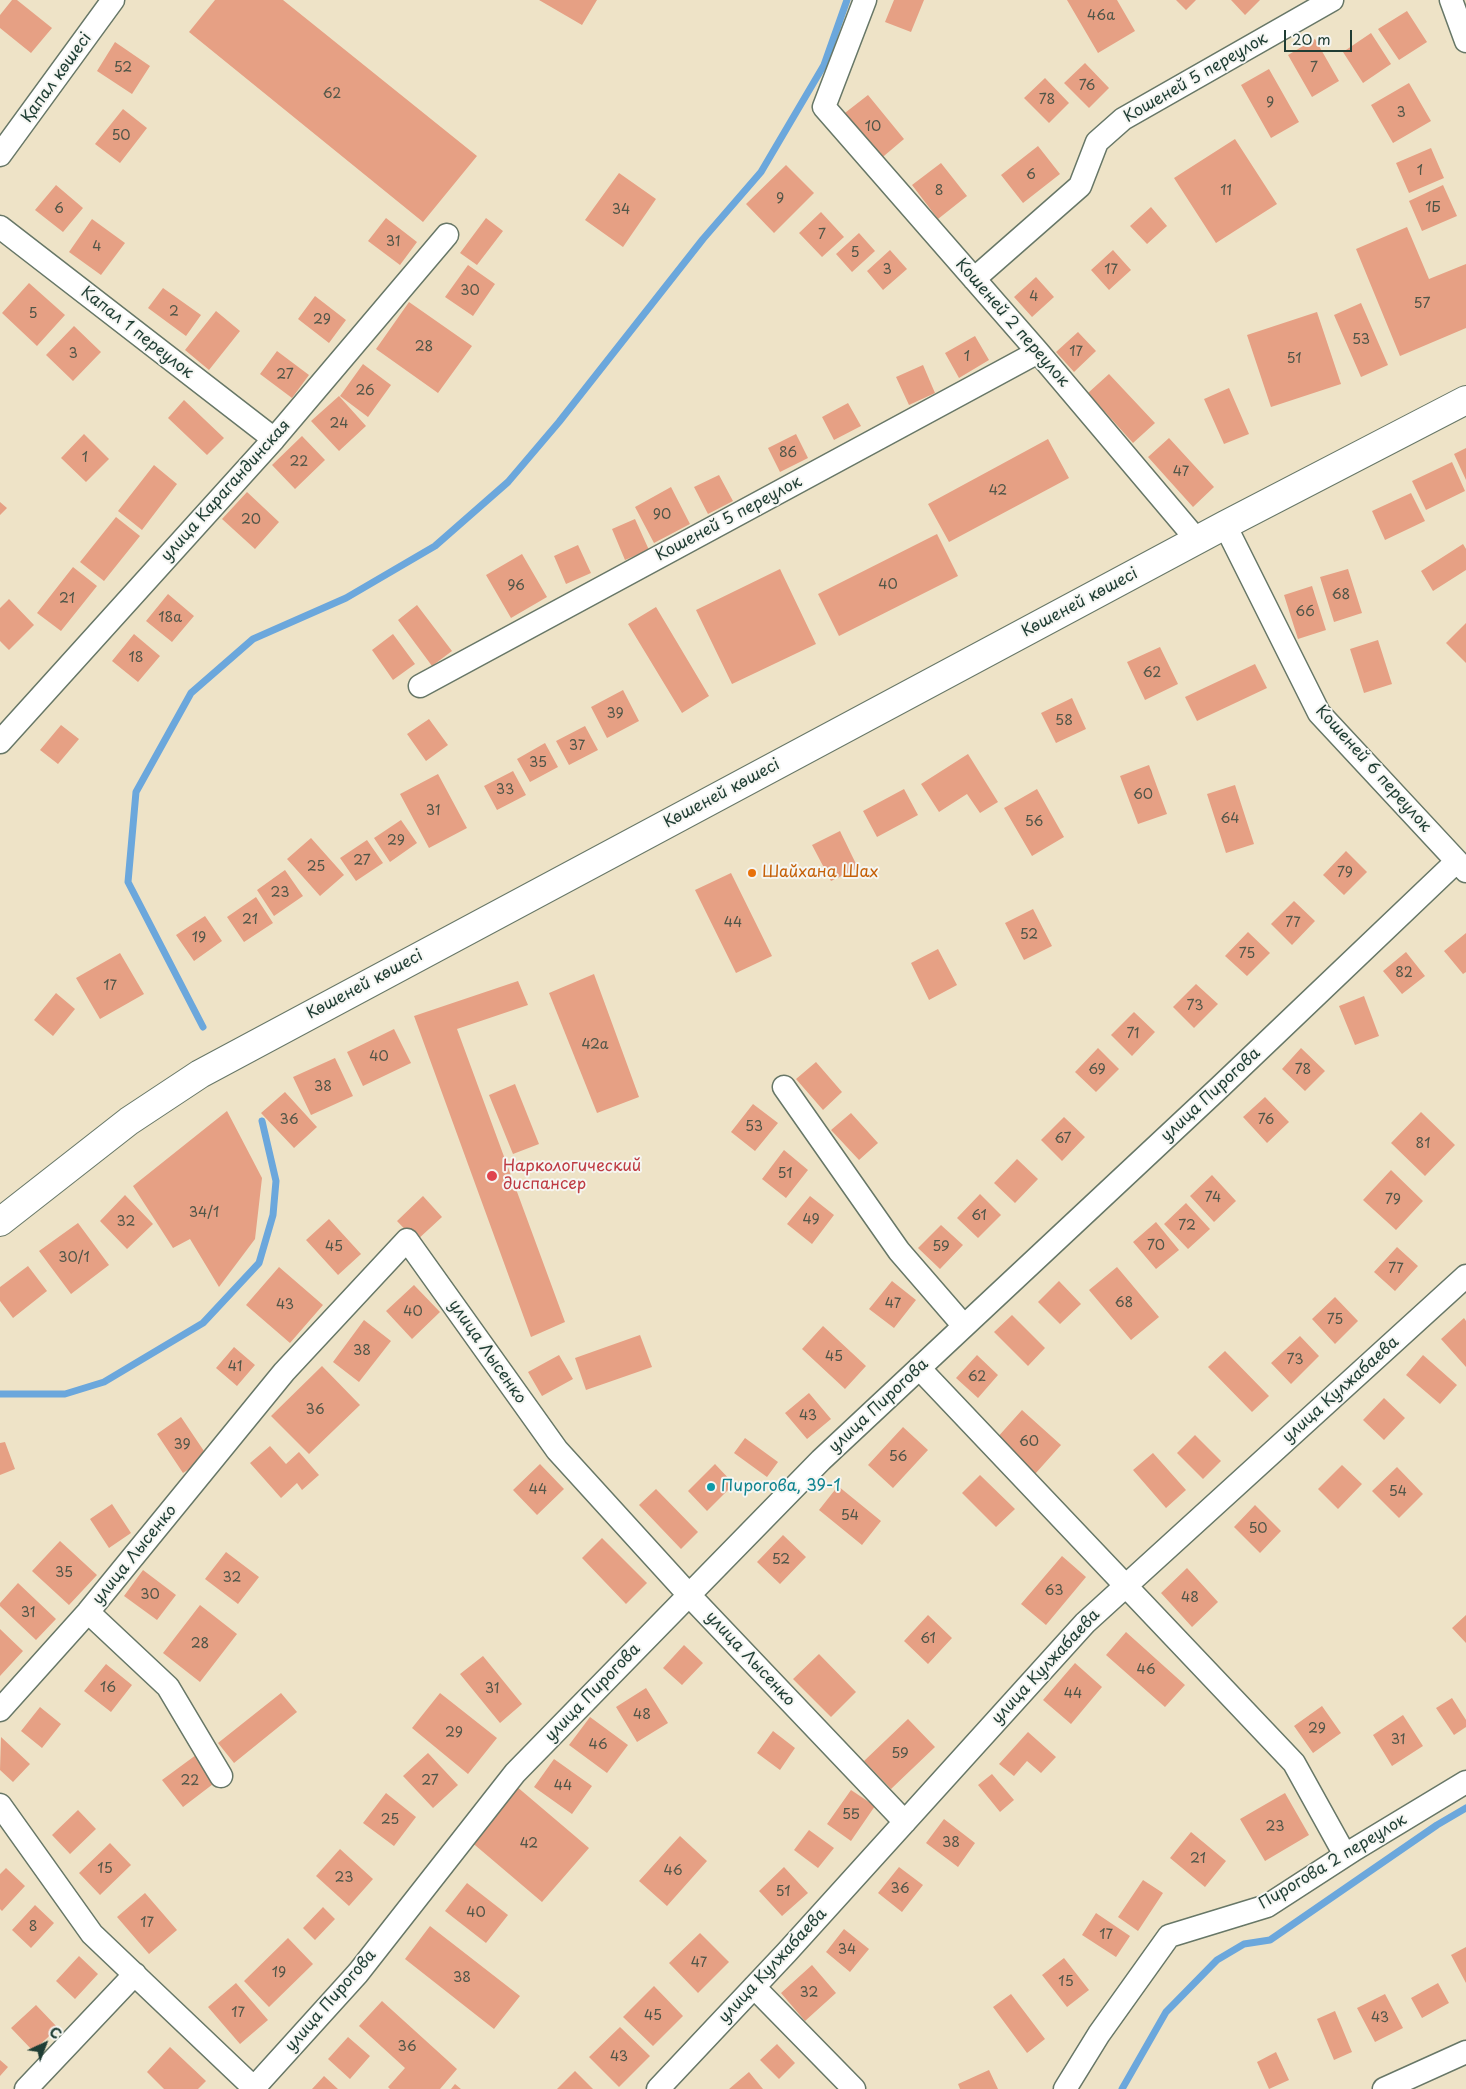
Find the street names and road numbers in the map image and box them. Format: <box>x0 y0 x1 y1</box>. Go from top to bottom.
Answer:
street label: Қапал көшесі <box>18 29 96 127</box>
street label: Кошеней 5 переулок <box>1121 29 1271 127</box>
street label: Кошеней 2 переулок <box>951 255 1073 391</box>
street label: Капал 1 переулок <box>77 283 197 383</box>
street label: улица Карагандинская <box>157 416 295 566</box>
street label: Кошеней 5 переулок <box>653 472 805 566</box>
street label: Көшеней көшесі <box>1019 564 1141 642</box>
street label: Кошеней 6 переулок <box>1311 702 1435 836</box>
street label: Көшеней көшесі <box>661 755 783 833</box>
street label: Көшеней көшесі <box>304 946 426 1024</box>
street label: улица Пирогова <box>1157 1044 1265 1146</box>
street label: улица Лысенко <box>444 1296 530 1408</box>
street label: улица Кулжабаева <box>1279 1333 1403 1447</box>
street label: улица Пирогова <box>825 1355 933 1457</box>
street label: улица Лысенко <box>89 1501 181 1609</box>
street label: улица Кулжабаева <box>988 1606 1104 1728</box>
street label: улица Лысенко <box>701 1608 799 1710</box>
street label: улица Пирогова <box>541 1640 645 1746</box>
street label: Пирогова 2 переулок <box>1256 1810 1410 1914</box>
street label: улица Кулжабаева <box>715 1905 831 2027</box>
street label: улица Пирогова <box>281 1946 381 2056</box>

